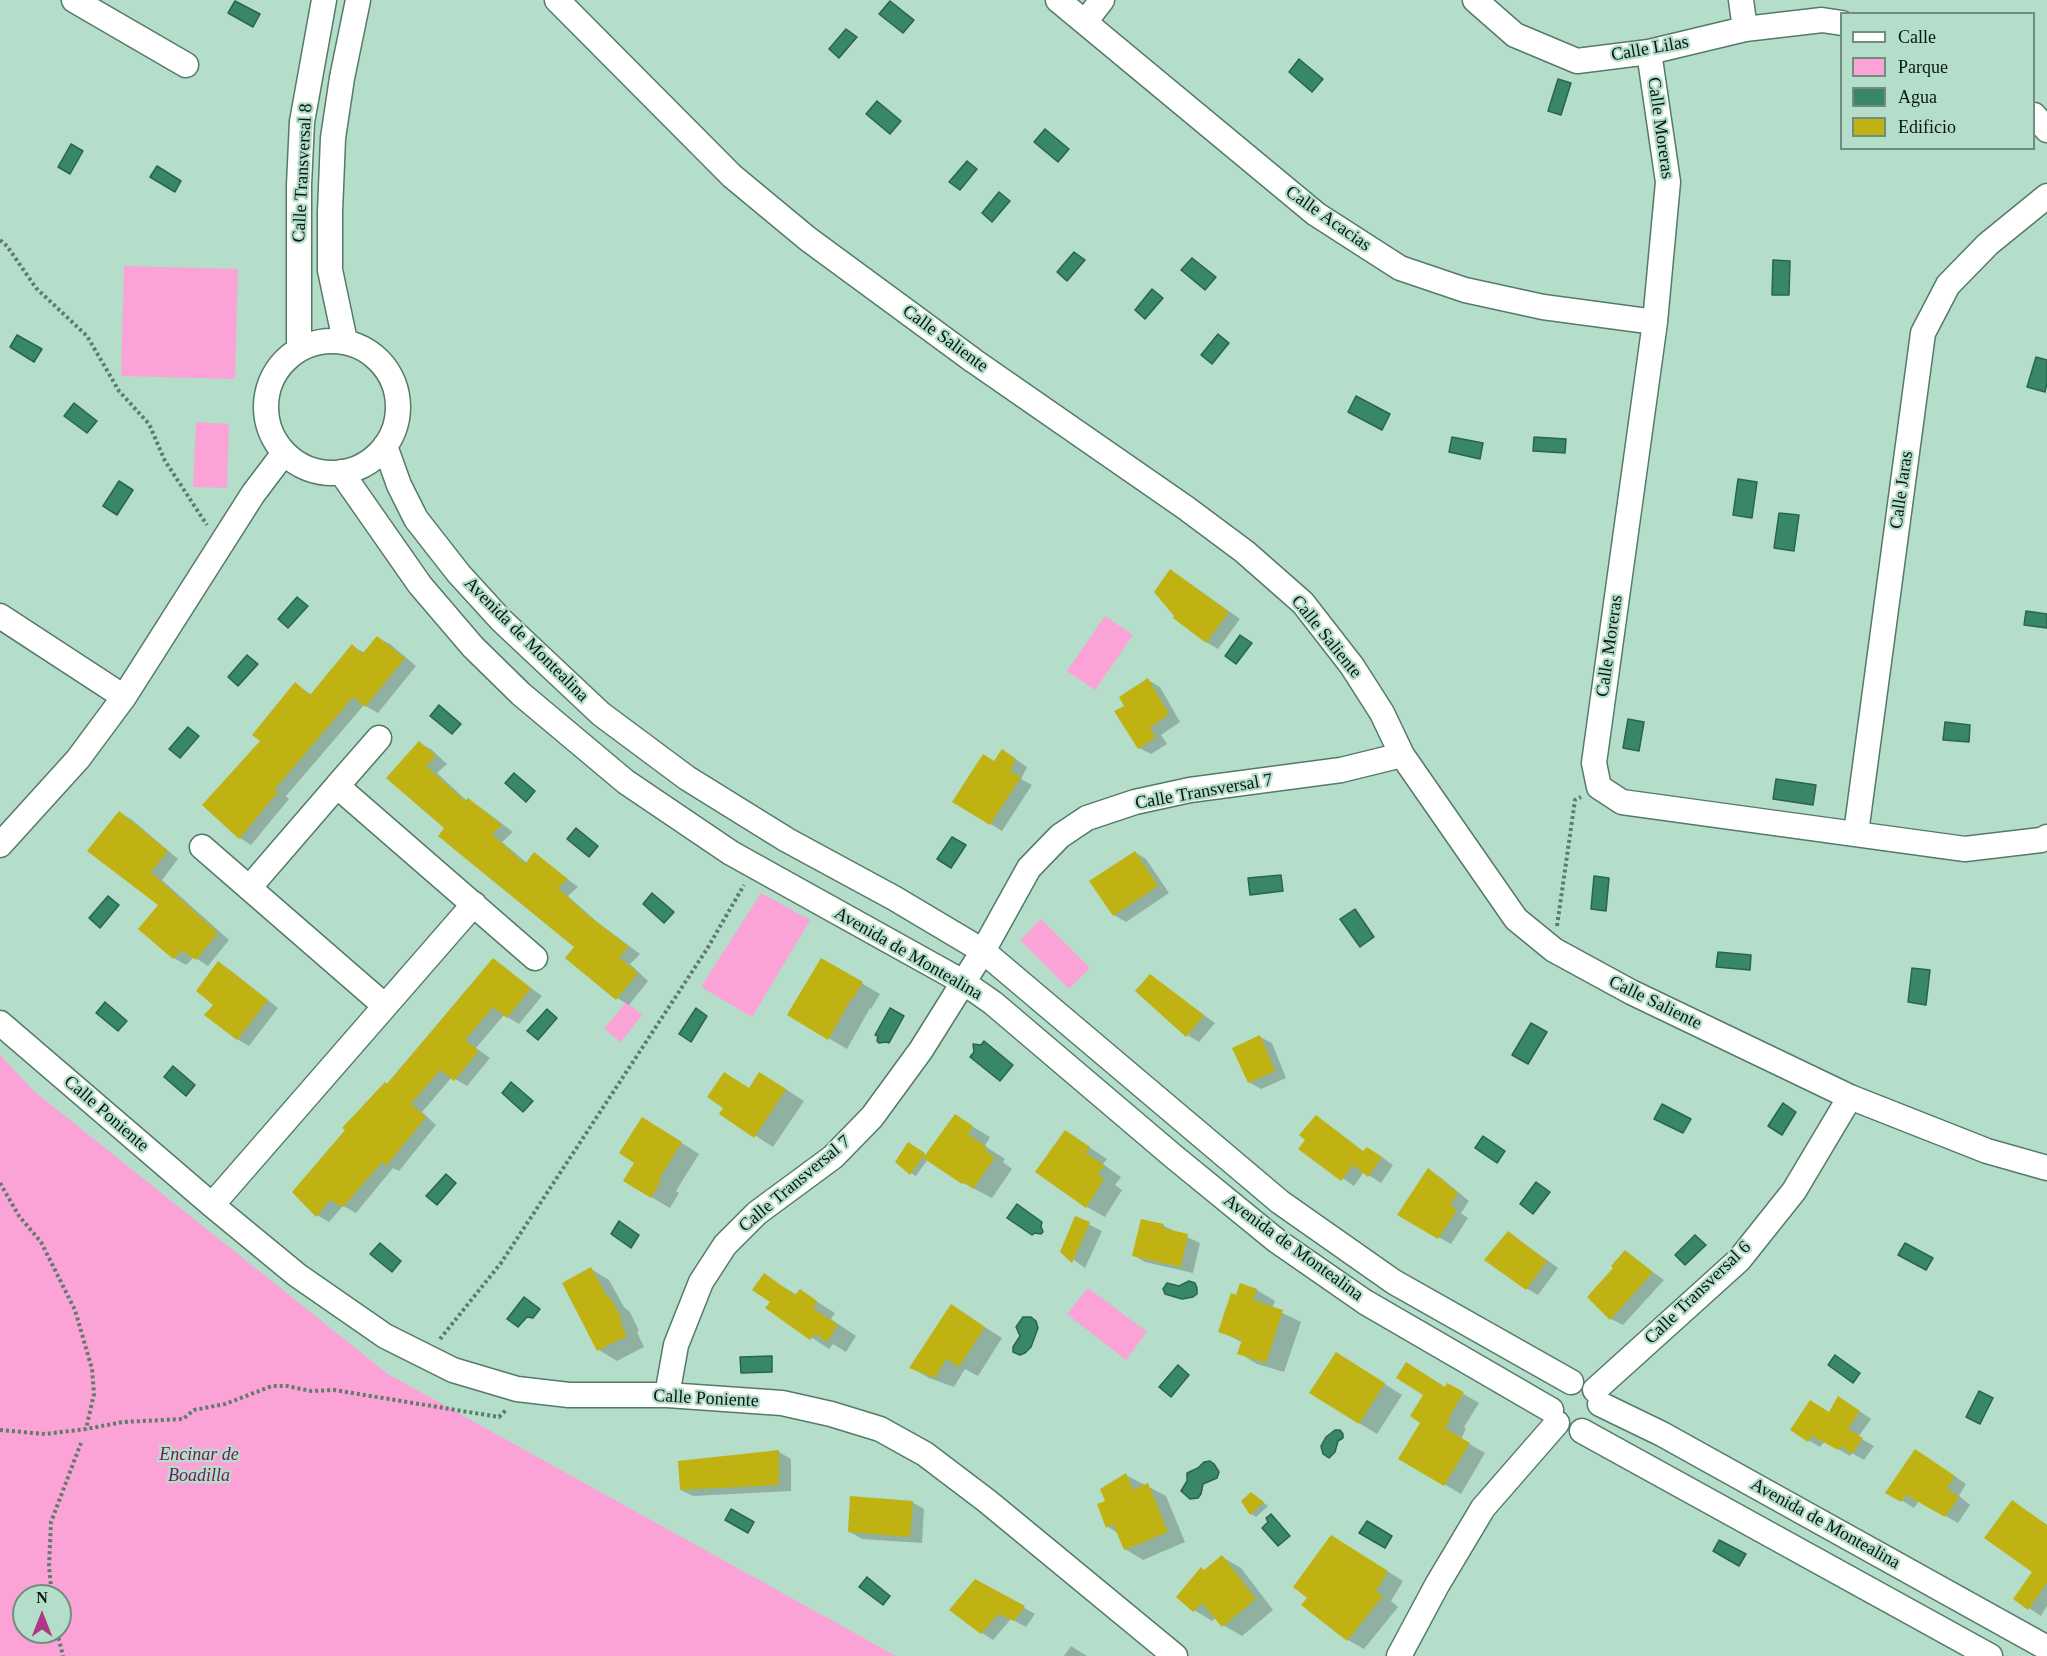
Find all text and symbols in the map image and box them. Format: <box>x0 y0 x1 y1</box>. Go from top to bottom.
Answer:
legend <box>1840 12 2035 150</box>
text: Calle <box>1898 27 1936 47</box>
street label: Calle Lilas <box>1609 32 1691 66</box>
text: Parque <box>1898 57 1948 77</box>
street label: Calle Moreras <box>1642 76 1678 180</box>
text: Agua <box>1898 87 1937 107</box>
street label: Calle Transversal 8 <box>289 103 317 243</box>
text: Edificio <box>1898 117 1956 137</box>
street label: Calle Acacias <box>1281 182 1375 256</box>
street label: Calle Saliente <box>898 301 992 377</box>
street label: Calle Jaras <box>1886 450 1918 530</box>
street label: Avenida de Montealina <box>459 573 593 707</box>
street label: Calle Saliente <box>1286 591 1366 683</box>
street label: Calle Moreras <box>1592 594 1628 698</box>
street label: Calle Transversal 7 <box>1134 769 1274 815</box>
street label: Avenida de Montealina <box>830 903 986 1005</box>
street label: Calle Saliente <box>1605 971 1705 1035</box>
street label: Calle Poniente <box>59 1071 153 1157</box>
street label: Calle Transversal 7 <box>735 1131 855 1237</box>
street label: Avenida de Montealina <box>1219 1190 1367 1306</box>
street label: Calle Transversal 6 <box>1640 1237 1756 1349</box>
street label: Calle Poniente <box>653 1385 759 1413</box>
park label: Encinar de Boadilla <box>159 1444 239 1486</box>
street label: Avenida de Montealina <box>1746 1474 1904 1574</box>
north arrow <box>12 1584 72 1644</box>
text: N <box>36 1589 48 1606</box>

